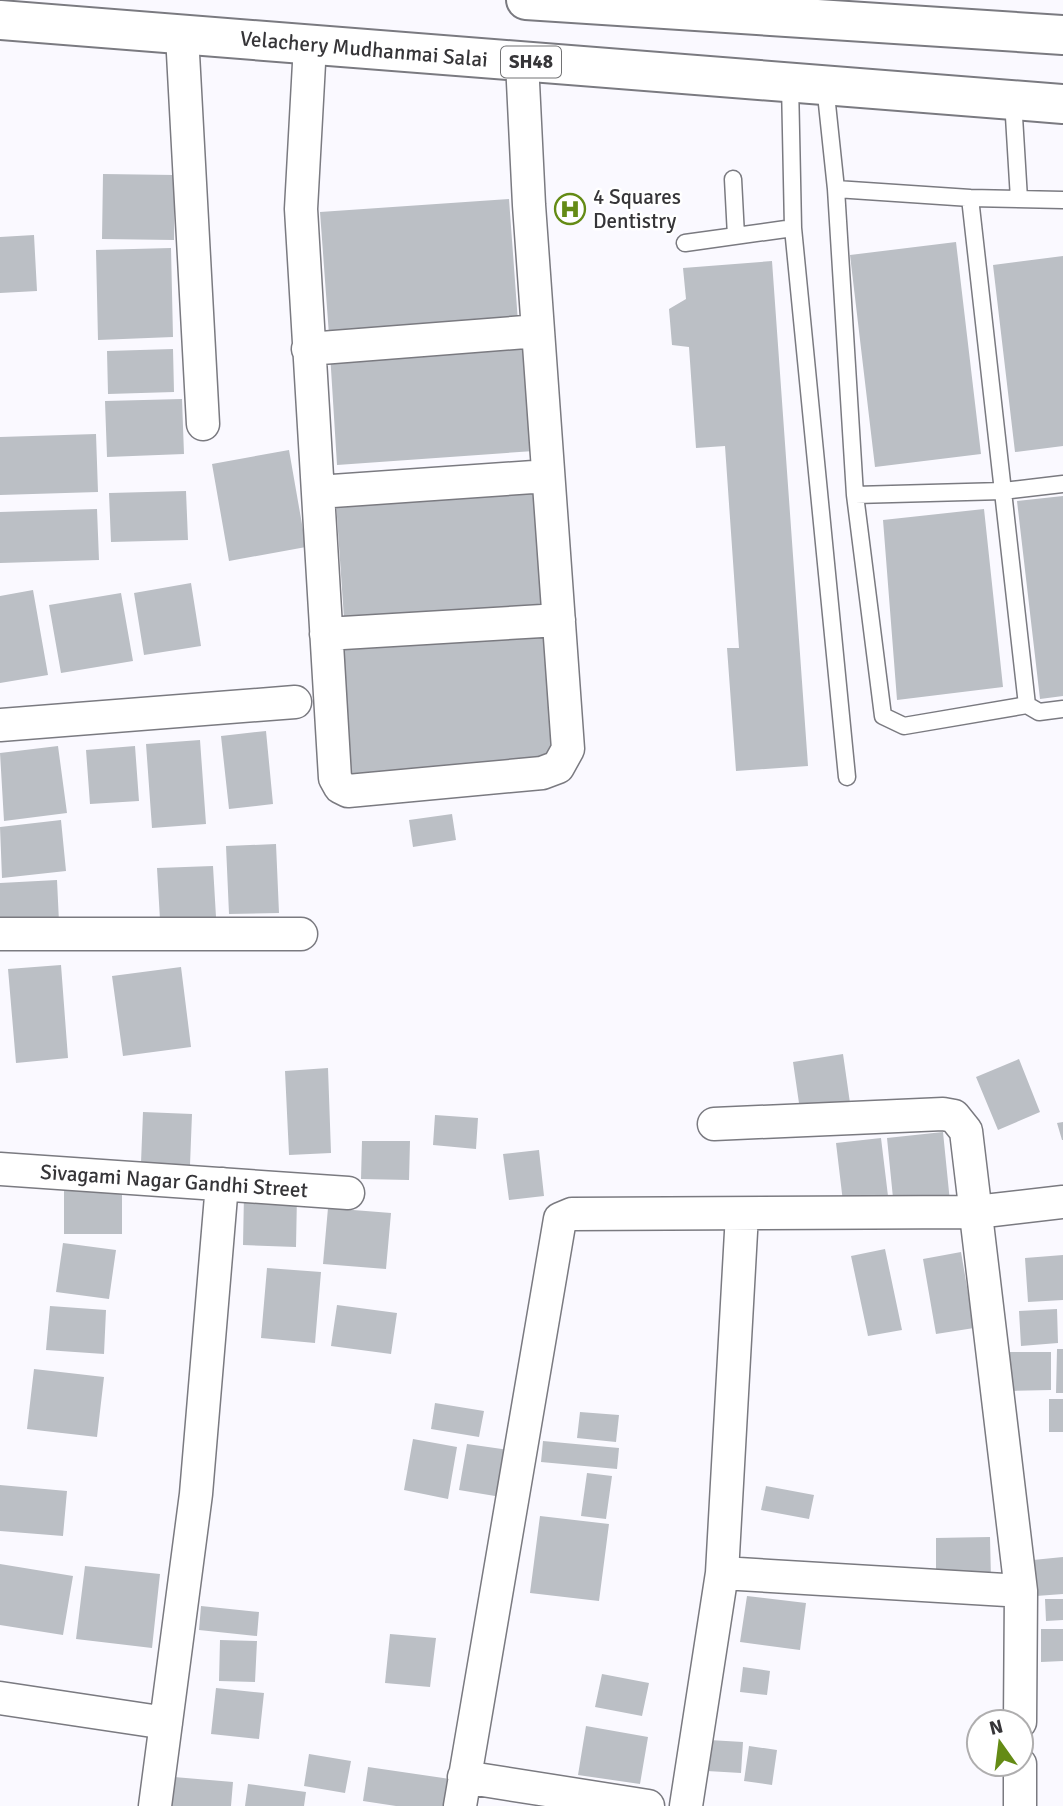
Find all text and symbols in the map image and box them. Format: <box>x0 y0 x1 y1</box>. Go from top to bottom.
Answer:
street label: Velachery Mudhanmai Salai <box>239 25 489 73</box>
road number: SH48 <box>501 46 561 78</box>
place label: 4 Squares Dentistry <box>593 184 681 234</box>
hospital icon: 4 Squares Dentistry <box>553 192 587 226</box>
street label: Sivagami Nagar Gandhi Street <box>39 1159 309 1203</box>
north arrow <box>965 1708 1035 1778</box>
text: N <box>987 1714 1005 1741</box>

